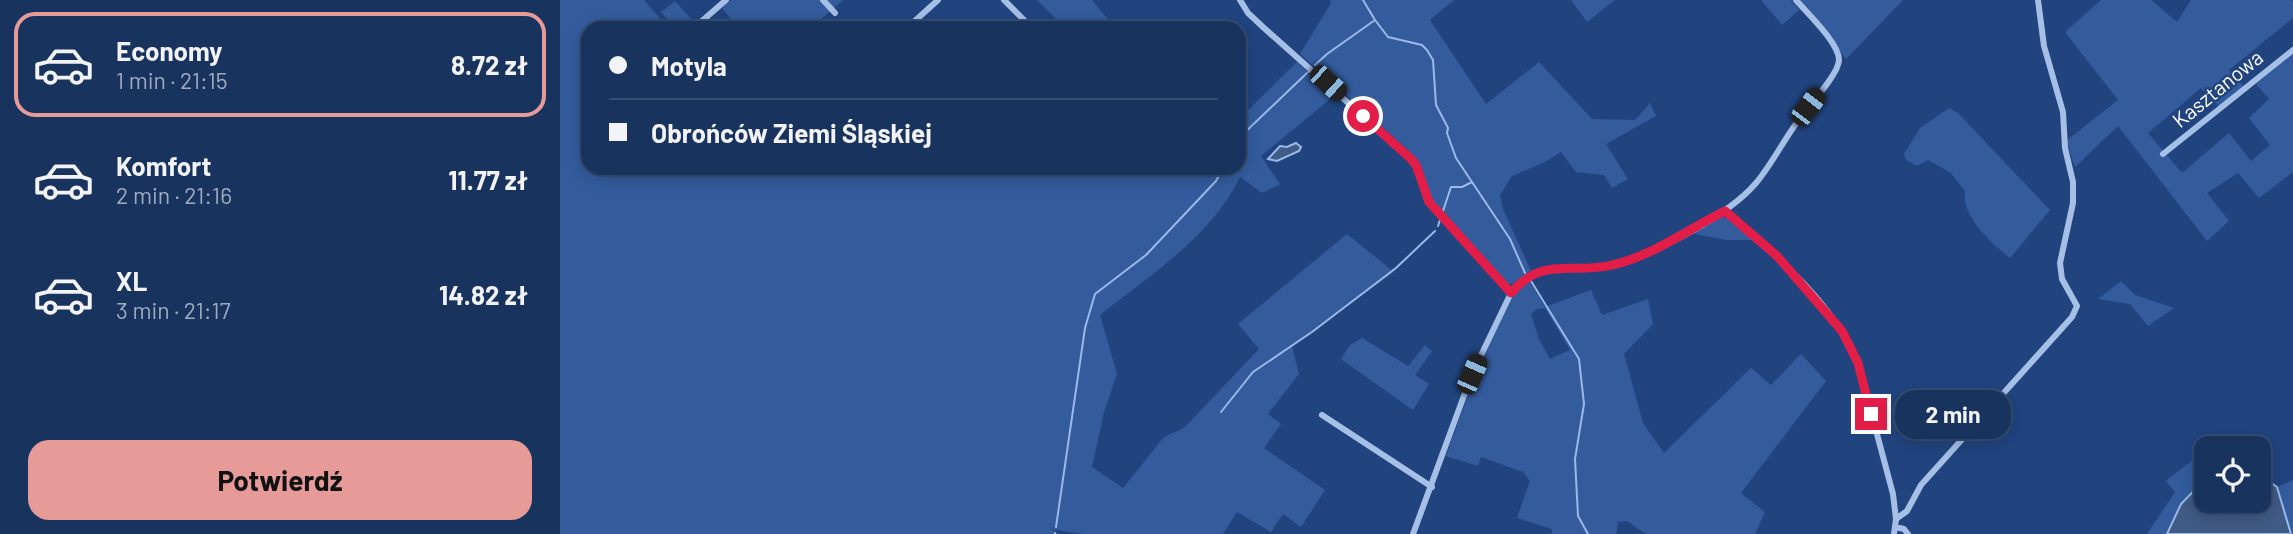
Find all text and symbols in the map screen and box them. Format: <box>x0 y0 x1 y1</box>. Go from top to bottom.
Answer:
icon: car <box>32 33 95 96</box>
text: Economy <box>116 35 222 66</box>
street label: Kasztanowa <box>2167 44 2267 132</box>
text: 8.72 zł <box>451 49 528 80</box>
text: Motyla <box>651 50 727 81</box>
car <box>1306 61 1351 105</box>
text: 1 min · 21:15 <box>116 66 228 94</box>
car <box>1787 84 1830 130</box>
route start <box>1347 100 1379 132</box>
text: Obrońców Ziemi Śląskiej <box>651 117 932 148</box>
icon: car <box>32 148 95 211</box>
text: Komfort <box>116 150 211 181</box>
text: 11.77 zł <box>448 164 528 195</box>
text: 2 min · 21:16 <box>116 181 232 209</box>
icon: car <box>32 263 95 326</box>
text: XL <box>116 265 147 296</box>
text: 14.82 zł <box>439 279 528 310</box>
text: 3 min · 21:17 <box>116 296 231 324</box>
car <box>1454 351 1491 397</box>
callout: 2 min <box>1896 390 2011 438</box>
route end <box>1855 398 1887 430</box>
text: 2 min <box>1925 400 1981 428</box>
map controls <box>2194 436 2271 513</box>
button: locate <box>2194 436 2271 513</box>
button: Potwierdź <box>28 440 532 520</box>

